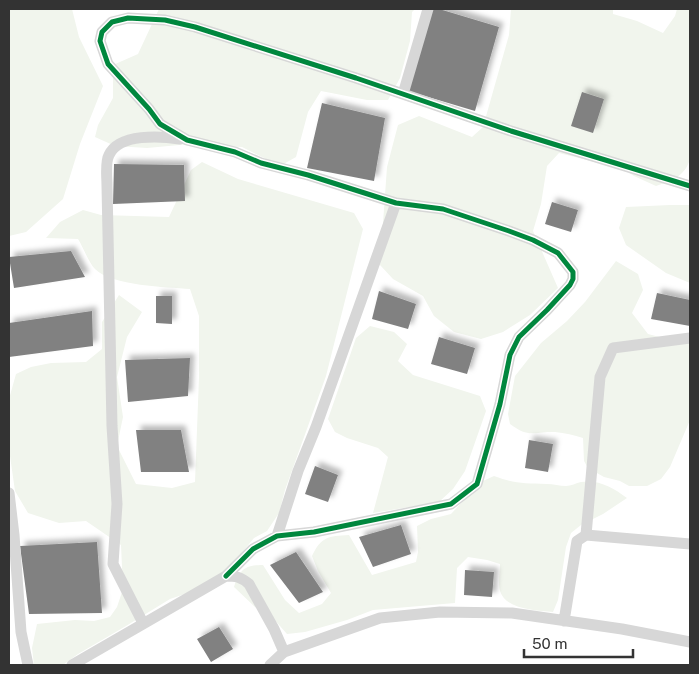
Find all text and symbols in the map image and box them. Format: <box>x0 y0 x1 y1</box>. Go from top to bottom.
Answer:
scale bar <box>524 626 633 658</box>
text: 50 m <box>532 635 567 652</box>

